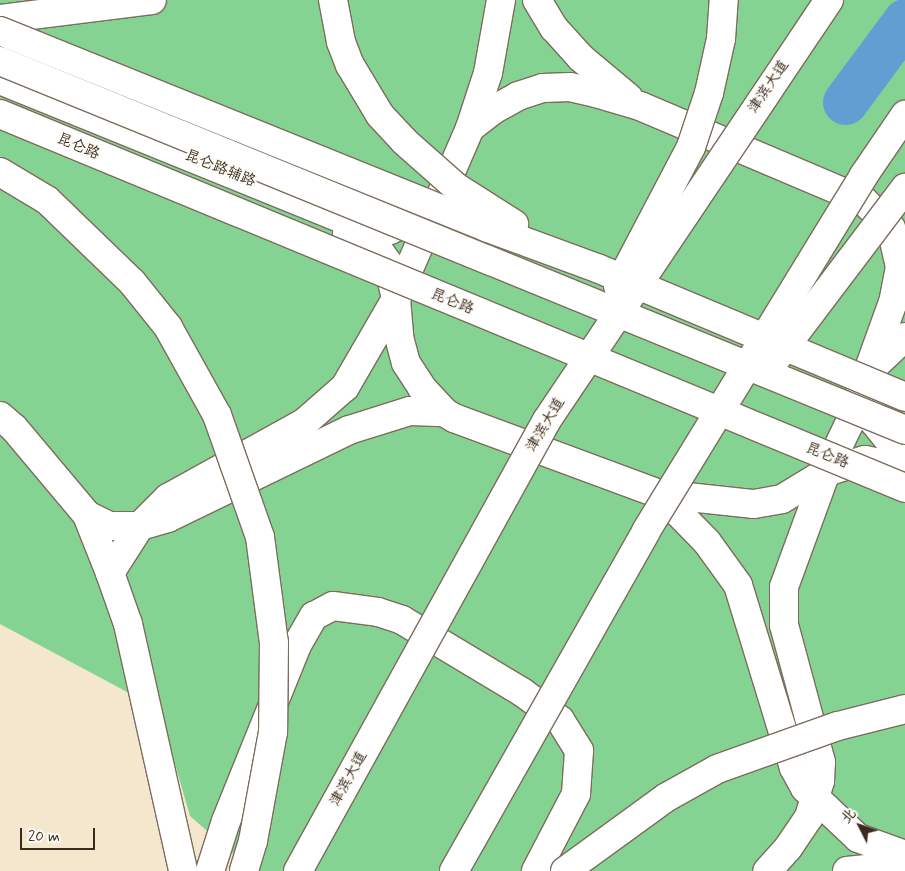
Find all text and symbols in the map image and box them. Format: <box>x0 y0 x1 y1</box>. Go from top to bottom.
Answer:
street label: 津滨大道 <box>745 57 793 117</box>
street label: 昆仑路 <box>54 130 102 164</box>
street label: 昆仑路辅路 <box>182 147 258 191</box>
street label: 昆仑路 <box>428 285 476 319</box>
street label: 津滨大道 <box>523 395 569 455</box>
street label: 昆仑路 <box>803 439 851 473</box>
street label: 津滨大道 <box>327 748 371 810</box>
north arrow <box>835 801 885 851</box>
text: 北 <box>837 805 860 827</box>
scale bar <box>22 818 98 850</box>
text: 20 m <box>28 827 60 847</box>

